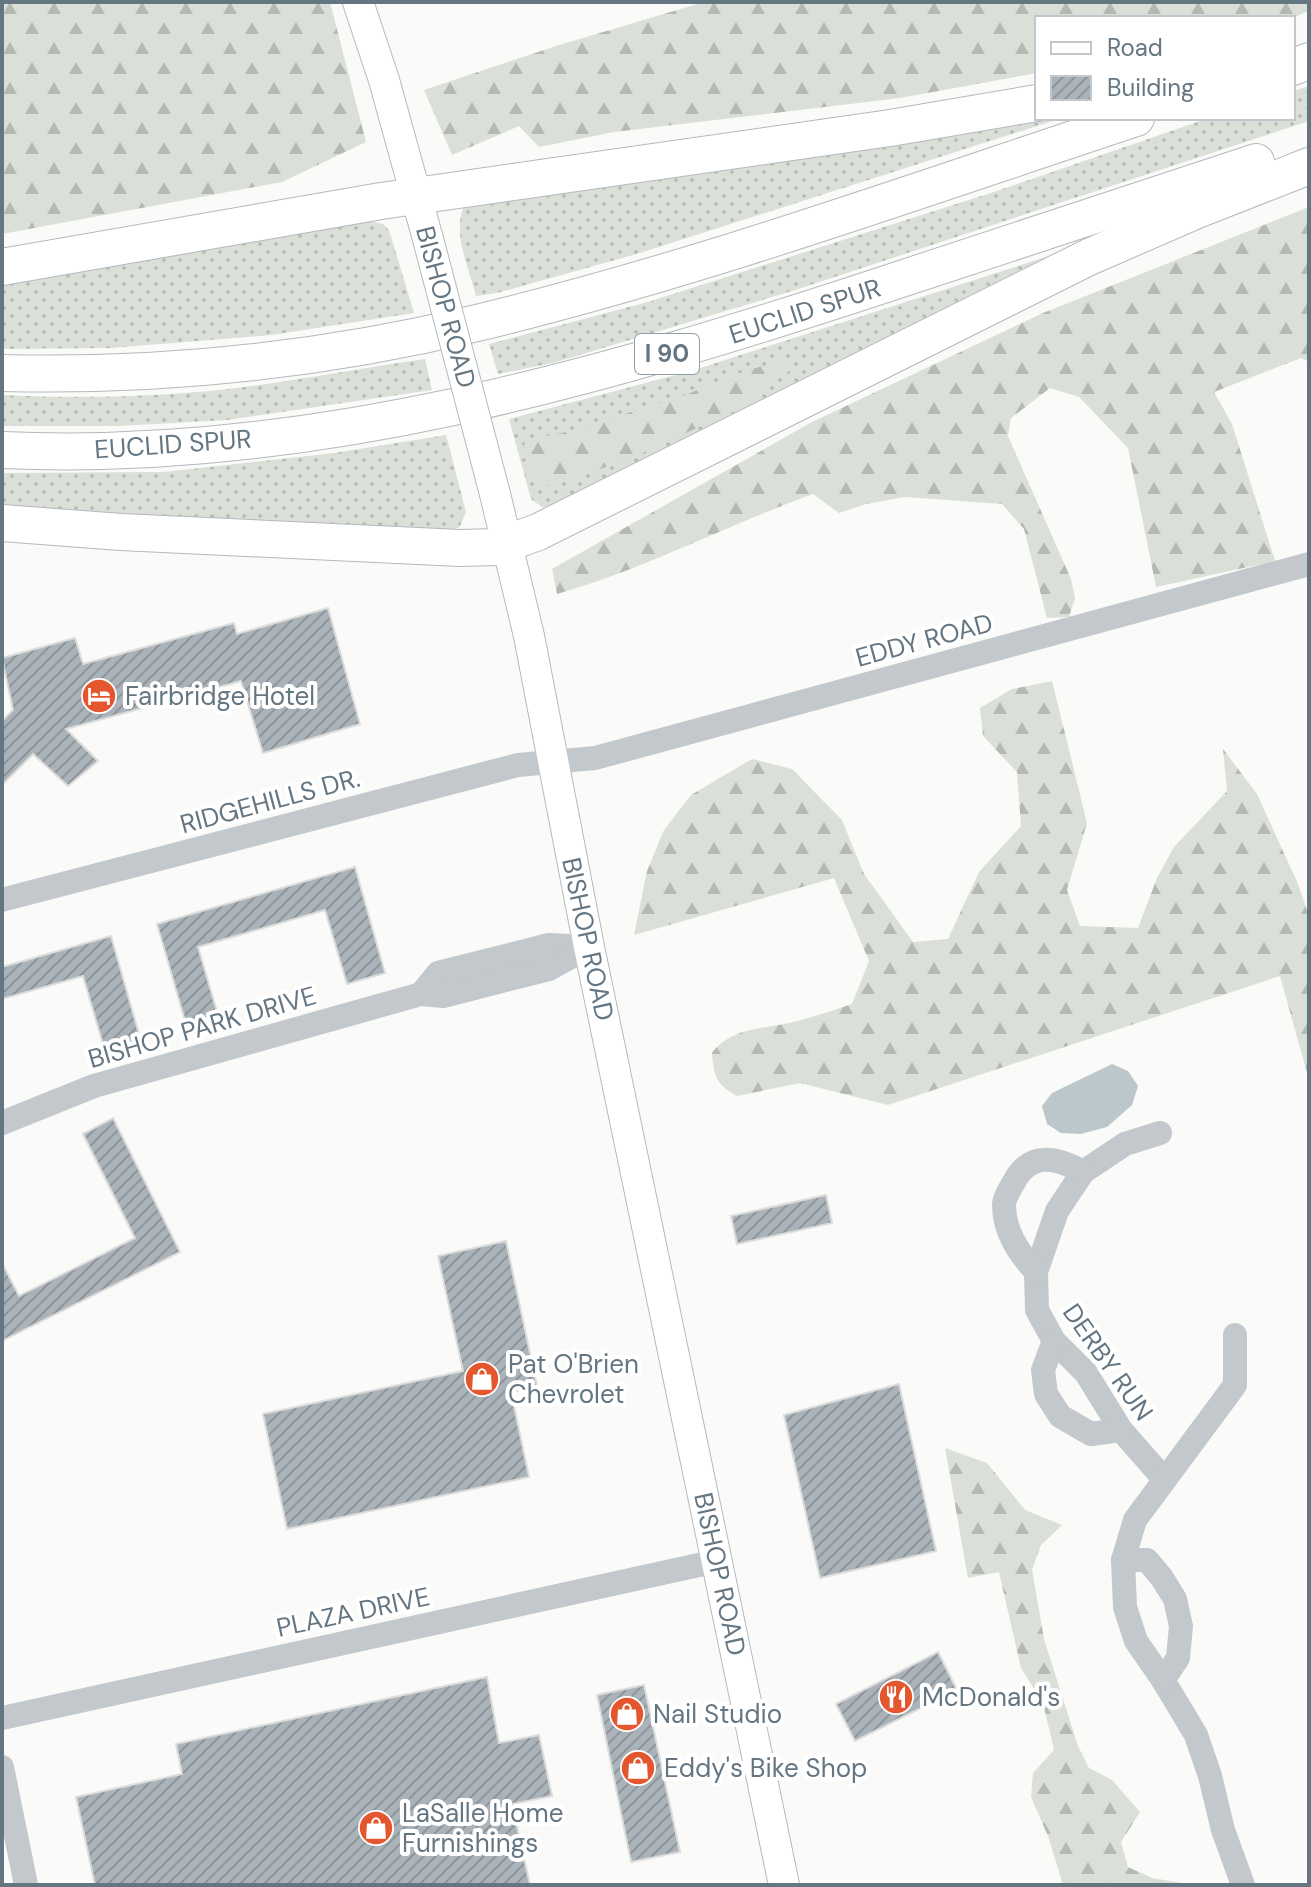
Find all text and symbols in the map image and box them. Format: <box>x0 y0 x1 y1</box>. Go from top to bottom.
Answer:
legend <box>1035 16 1295 120</box>
text: Road <box>1107 32 1163 63</box>
text: Building <box>1107 72 1194 103</box>
street label: BISHOP ROAD <box>408 222 484 392</box>
street label: EUCLID SPUR <box>725 270 885 352</box>
road number: I 90 <box>635 334 699 374</box>
street label: EUCLID SPUR <box>93 422 253 466</box>
street label: EDDY ROAD <box>852 605 996 675</box>
hotel icon: Fairbridge Hotel <box>80 677 118 715</box>
place label: Fairbridge Hotel <box>125 679 315 713</box>
street label: RIDGEHILLS DR. <box>176 761 364 841</box>
street label: BISHOP ROAD <box>554 854 622 1024</box>
street label: BISHOP PARK DRIVE <box>84 978 320 1076</box>
street label: DERBY RUN <box>1055 1297 1161 1427</box>
place label: Pat O'Brien Chevrolet <box>508 1347 639 1411</box>
shop icon: Pat O'Brien Chevrolet <box>463 1360 501 1398</box>
street label: BISHOP ROAD <box>686 1489 754 1659</box>
street label: PLAZA DRIVE <box>273 1579 433 1645</box>
restaurant icon: McDonald's <box>877 1678 915 1716</box>
place label: McDonald's <box>922 1680 1060 1714</box>
shop icon: Nail Studio <box>608 1695 646 1733</box>
place label: Nail Studio <box>653 1697 782 1731</box>
shop icon: Eddy's Bike Shop <box>619 1749 657 1787</box>
place label: Eddy's Bike Shop <box>664 1751 867 1785</box>
place label: LaSalle Home Furnishings <box>402 1796 563 1860</box>
shop icon: LaSalle Home Furnishings <box>357 1809 395 1847</box>

